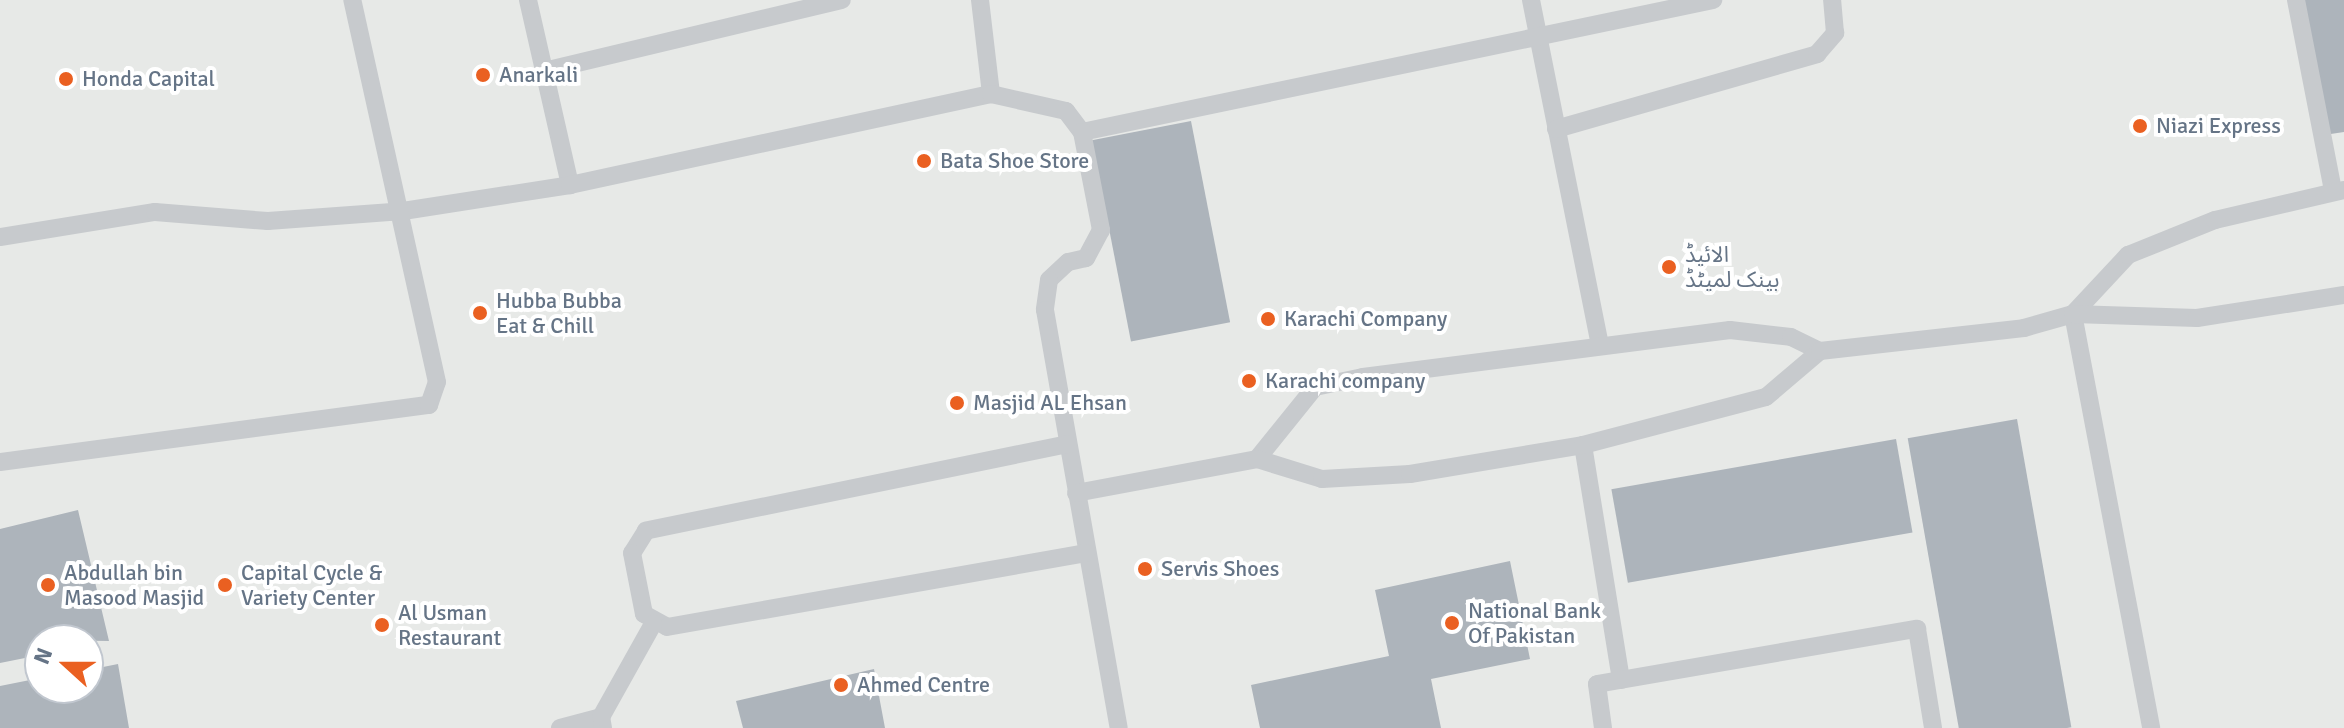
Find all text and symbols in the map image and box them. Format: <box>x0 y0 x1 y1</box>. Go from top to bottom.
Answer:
place label: Anarkali <box>499 62 578 88</box>
place label: Honda Capital <box>82 66 215 92</box>
marker: Anarkali <box>474 66 492 84</box>
marker: Honda Capital <box>57 70 75 88</box>
place label: Niazi Express <box>2156 113 2281 139</box>
marker: Niazi Express <box>2131 117 2149 135</box>
place label: Bata Shoe Store <box>940 148 1089 174</box>
marker: Bata Shoe Store <box>915 152 933 170</box>
place label: الائیڈ بینک لمیٹڈ <box>1685 241 1780 292</box>
marker: الائیڈ بینک لمیٹڈ <box>1660 258 1678 276</box>
place label: Hubba Bubba Eat & Chill <box>496 287 622 338</box>
marker: Hubba Bubba Eat & Chill <box>471 304 489 322</box>
place label: Karachi Company <box>1284 306 1447 332</box>
marker: Karachi Company <box>1259 310 1277 328</box>
place label: Karachi company <box>1265 368 1425 394</box>
marker: Karachi company <box>1240 372 1258 390</box>
place label: Masjid AL Ehsan <box>973 390 1127 416</box>
marker: Masjid AL Ehsan <box>948 394 966 412</box>
place label: Servis Shoes <box>1161 556 1279 582</box>
place label: Abdullah bin Masood Masjid <box>64 559 204 610</box>
place label: Capital Cycle & Variety Center <box>241 559 382 610</box>
marker: Servis Shoes <box>1136 560 1154 578</box>
marker: Abdullah bin Masood Masjid <box>39 576 57 594</box>
marker: Capital Cycle & Variety Center <box>216 576 234 594</box>
place label: National Bank Of Pakistan <box>1468 597 1601 648</box>
place label: Al Usman Restaurant <box>398 599 501 650</box>
marker: National Bank Of Pakistan <box>1443 614 1461 632</box>
marker: Al Usman Restaurant <box>373 616 391 634</box>
north arrow <box>24 624 104 704</box>
text: N <box>28 644 58 668</box>
place label: Ahmed Centre <box>857 672 990 698</box>
marker: Ahmed Centre <box>832 676 850 694</box>

